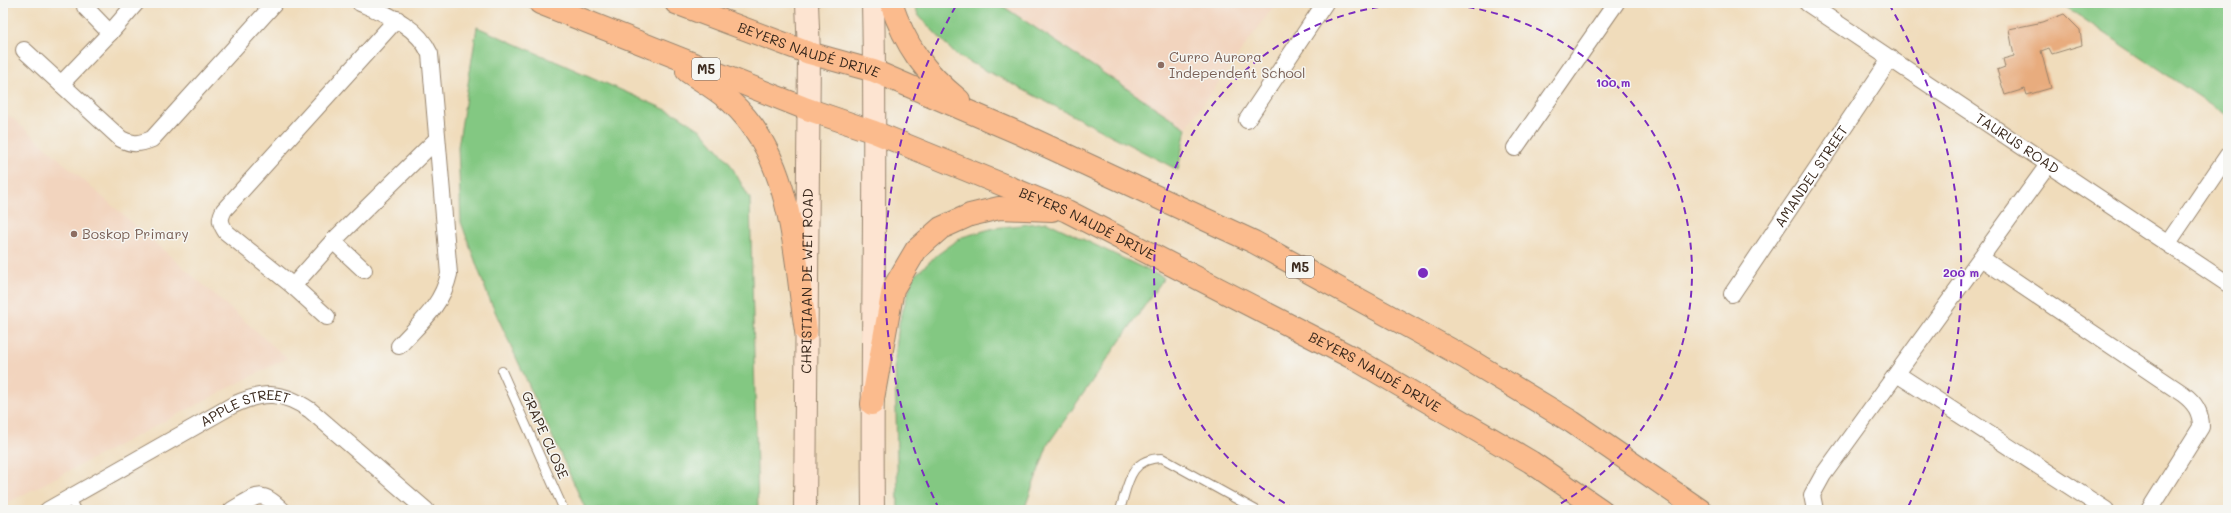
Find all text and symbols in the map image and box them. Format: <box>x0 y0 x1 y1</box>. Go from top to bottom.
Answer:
street label: BEYERS NAUDÉ DRIVE <box>735 17 883 82</box>
place label: Curro Aurora Independent School <box>1169 47 1306 82</box>
road number: M5 <box>692 58 720 80</box>
marker: Curro Aurora Independent School <box>1156 60 1166 70</box>
text: 100 m <box>1596 74 1630 90</box>
street label: TAURUS ROAD <box>1972 108 2063 178</box>
street label: AMANDEL STREET <box>1770 121 1852 231</box>
street label: BEYERS NAUDÉ DRIVE <box>1016 182 1158 264</box>
street label: CHRISTIAAN DE WET ROAD <box>796 188 817 374</box>
place label: Boskop Primary <box>82 224 189 243</box>
marker: Boskop Primary <box>69 229 79 239</box>
road number: M5 <box>1286 256 1314 278</box>
text: 200 m <box>1943 264 1979 280</box>
centre of rings <box>1416 266 1430 280</box>
street label: BEYERS NAUDÉ DRIVE <box>1306 327 1445 416</box>
street label: APPLE STREET <box>196 385 293 431</box>
street label: GRAPE CLOSE <box>518 388 573 482</box>

